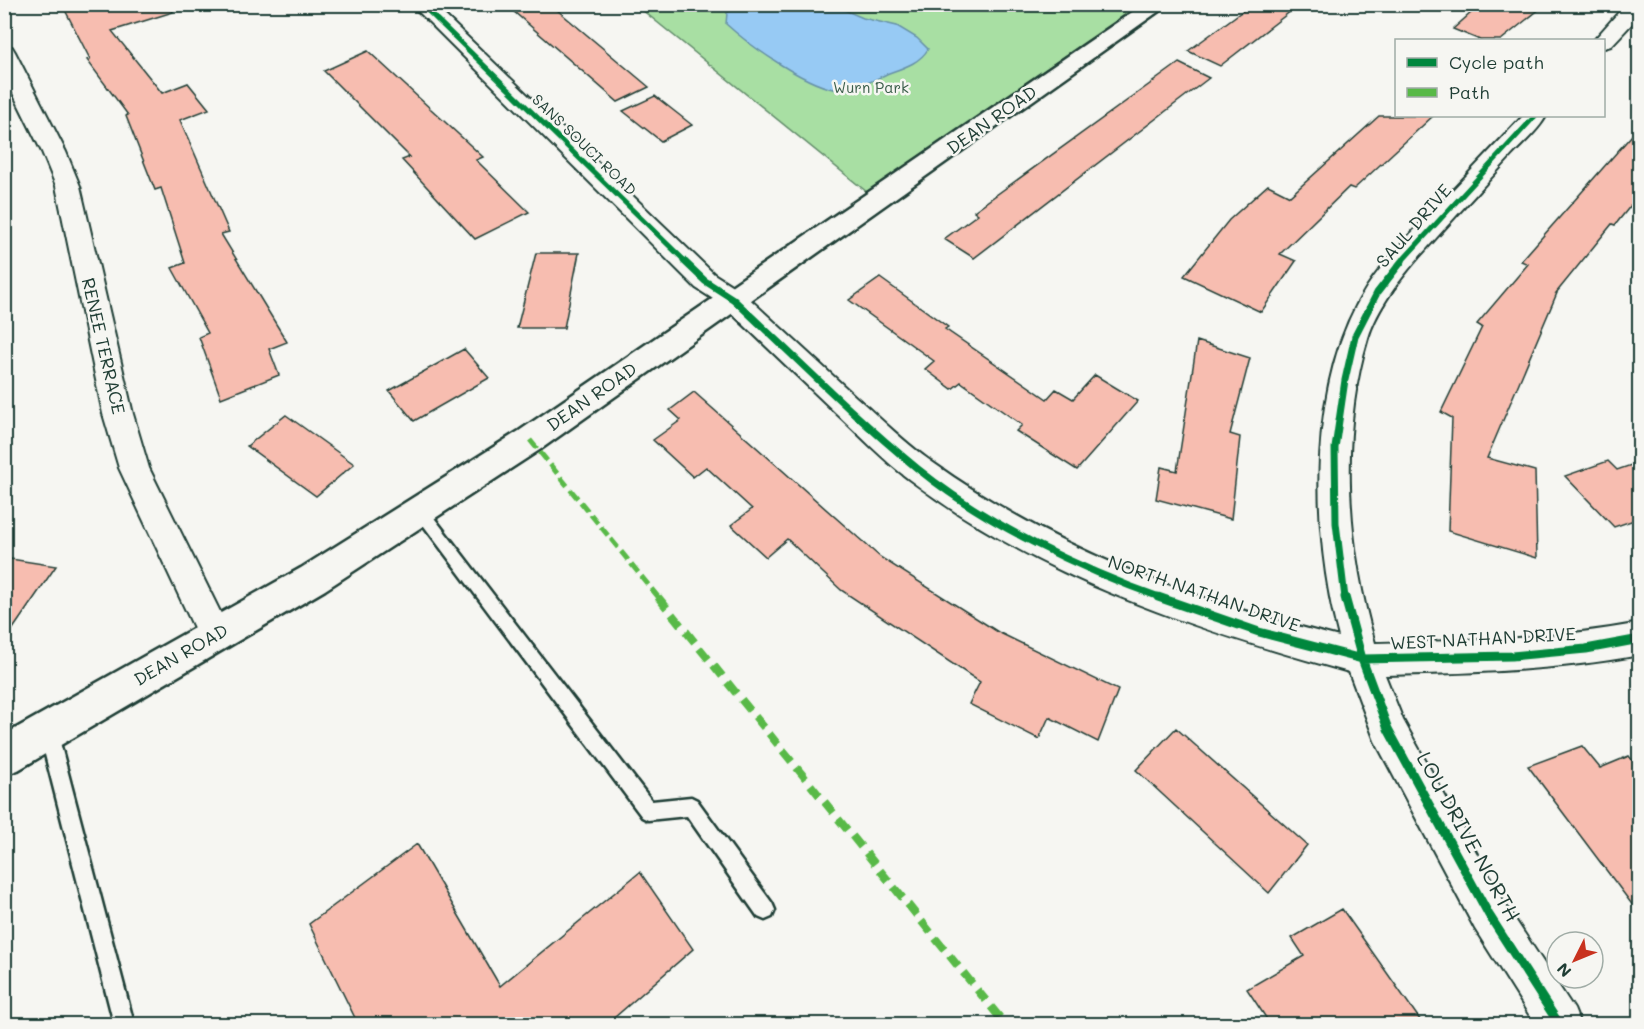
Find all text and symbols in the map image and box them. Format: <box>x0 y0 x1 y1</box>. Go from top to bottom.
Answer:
legend <box>1395 39 1605 117</box>
text: Cycle path <box>1449 50 1544 74</box>
park label: Wurn Park <box>833 77 909 97</box>
street label: DEAN ROAD <box>942 79 1041 159</box>
text: Path <box>1449 80 1489 104</box>
street label: SANS SOUCI ROAD <box>528 89 641 199</box>
street label: SAUL DRIVE <box>1370 178 1456 272</box>
street label: RENEE TERRACE <box>77 275 131 416</box>
street label: DEAN ROAD <box>542 356 641 436</box>
street label: NORTH NATHAN DRIVE <box>1105 549 1303 637</box>
street label: DEAN ROAD <box>129 618 232 691</box>
street label: WEST NATHAN DRIVE <box>1390 621 1576 655</box>
street label: LOU DRIVE NORTH <box>1411 747 1527 926</box>
north arrow <box>1545 930 1605 990</box>
text: N <box>1552 959 1575 982</box>

